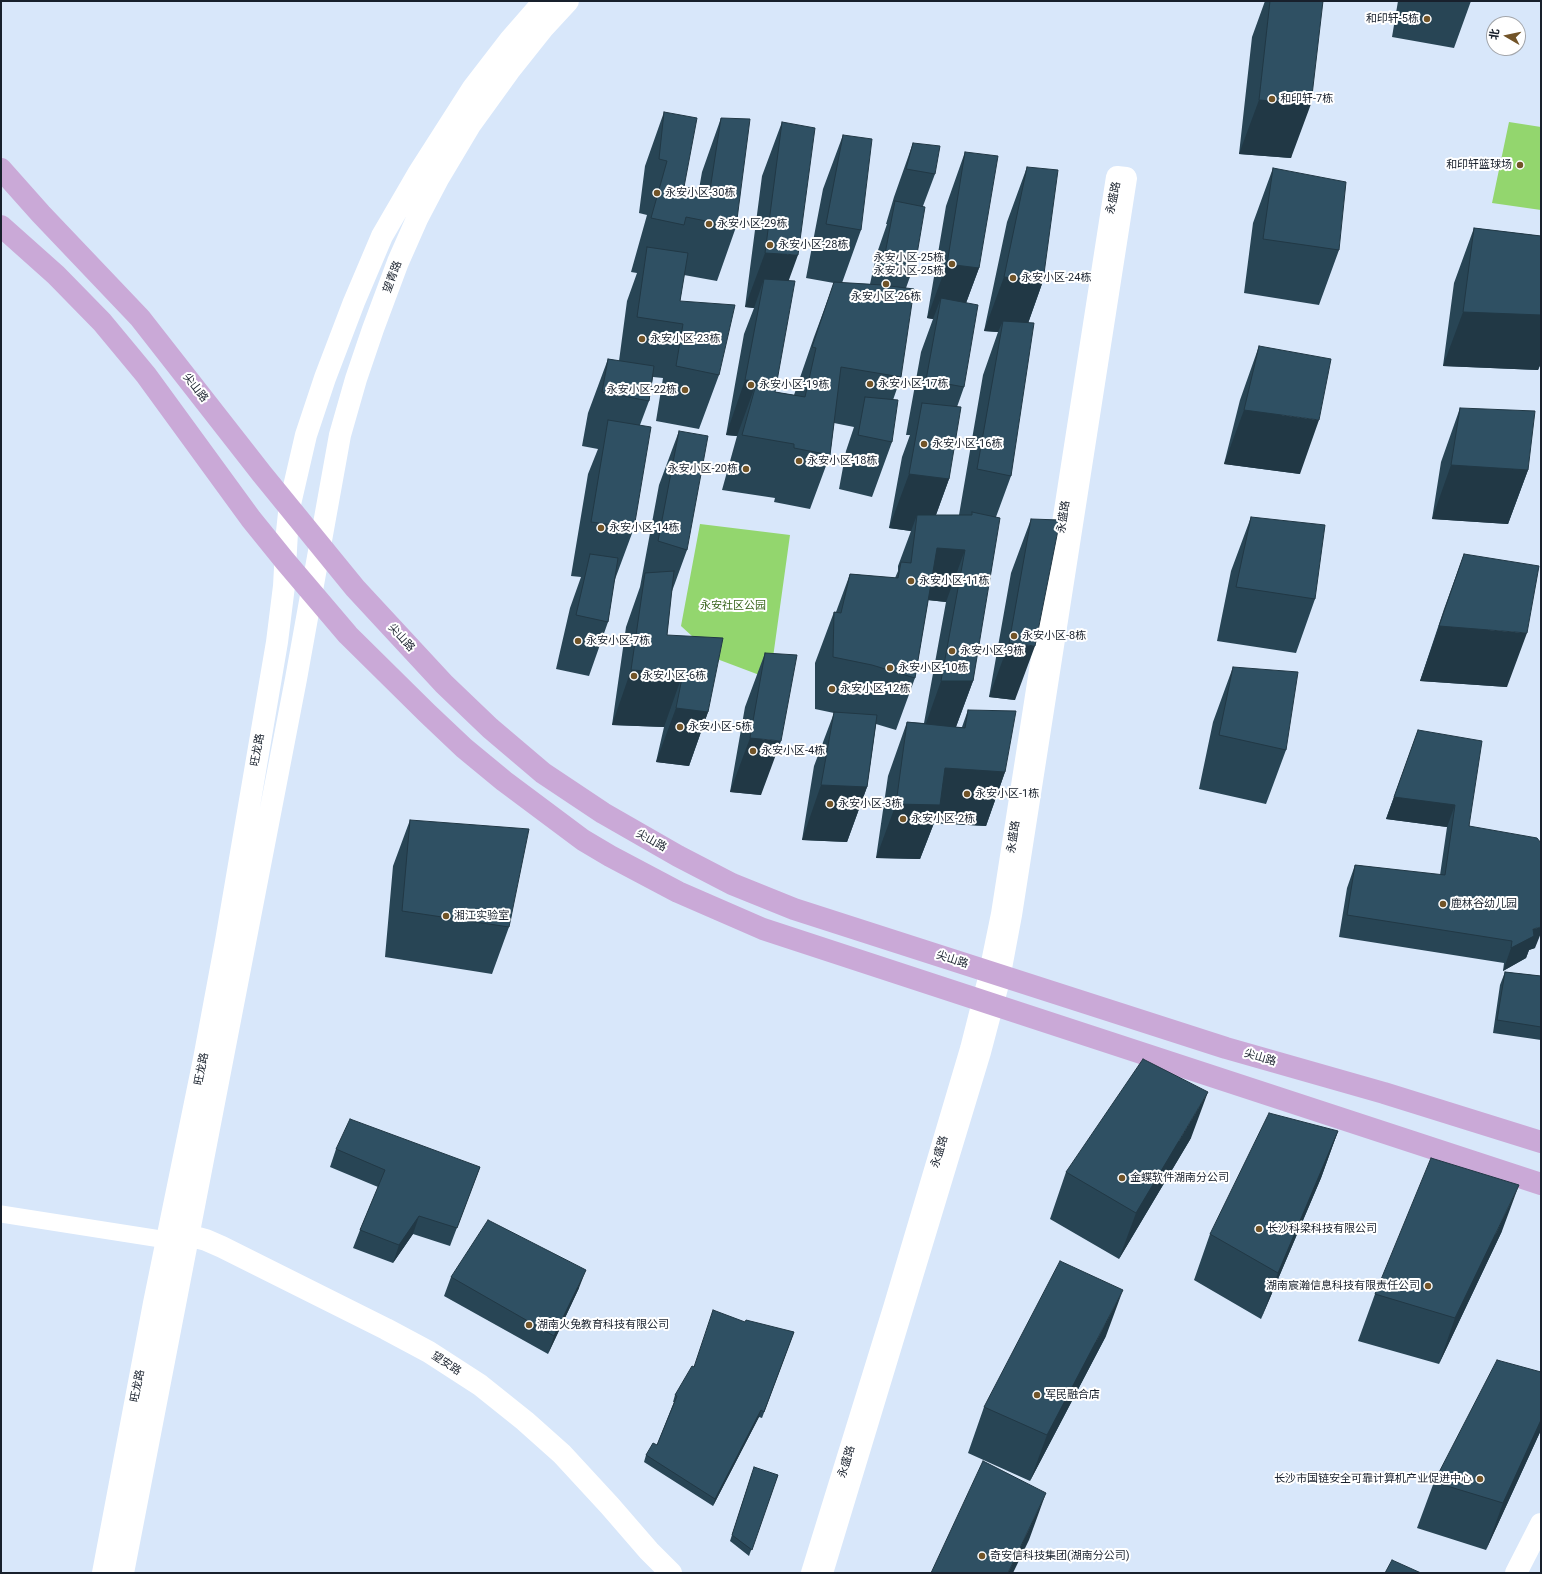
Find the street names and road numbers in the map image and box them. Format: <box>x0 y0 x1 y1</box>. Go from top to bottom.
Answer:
street label: 永盛路 <box>1104 180 1124 216</box>
street label: 望青路 <box>381 259 405 295</box>
street label: 尖山路 <box>180 371 210 405</box>
street label: 永盛路 <box>1055 500 1073 534</box>
street label: 尖山路 <box>385 621 417 655</box>
street label: 旺龙路 <box>249 733 267 767</box>
street label: 永盛路 <box>1005 820 1023 854</box>
street label: 尖山路 <box>633 827 669 855</box>
street label: 尖山路 <box>934 949 970 971</box>
street label: 尖山路 <box>1242 1047 1278 1069</box>
street label: 旺龙路 <box>192 1052 212 1086</box>
street label: 永盛路 <box>929 1134 951 1170</box>
street label: 望安路 <box>429 1349 463 1379</box>
street label: 旺龙路 <box>128 1369 148 1403</box>
street label: 永盛路 <box>836 1444 858 1480</box>

